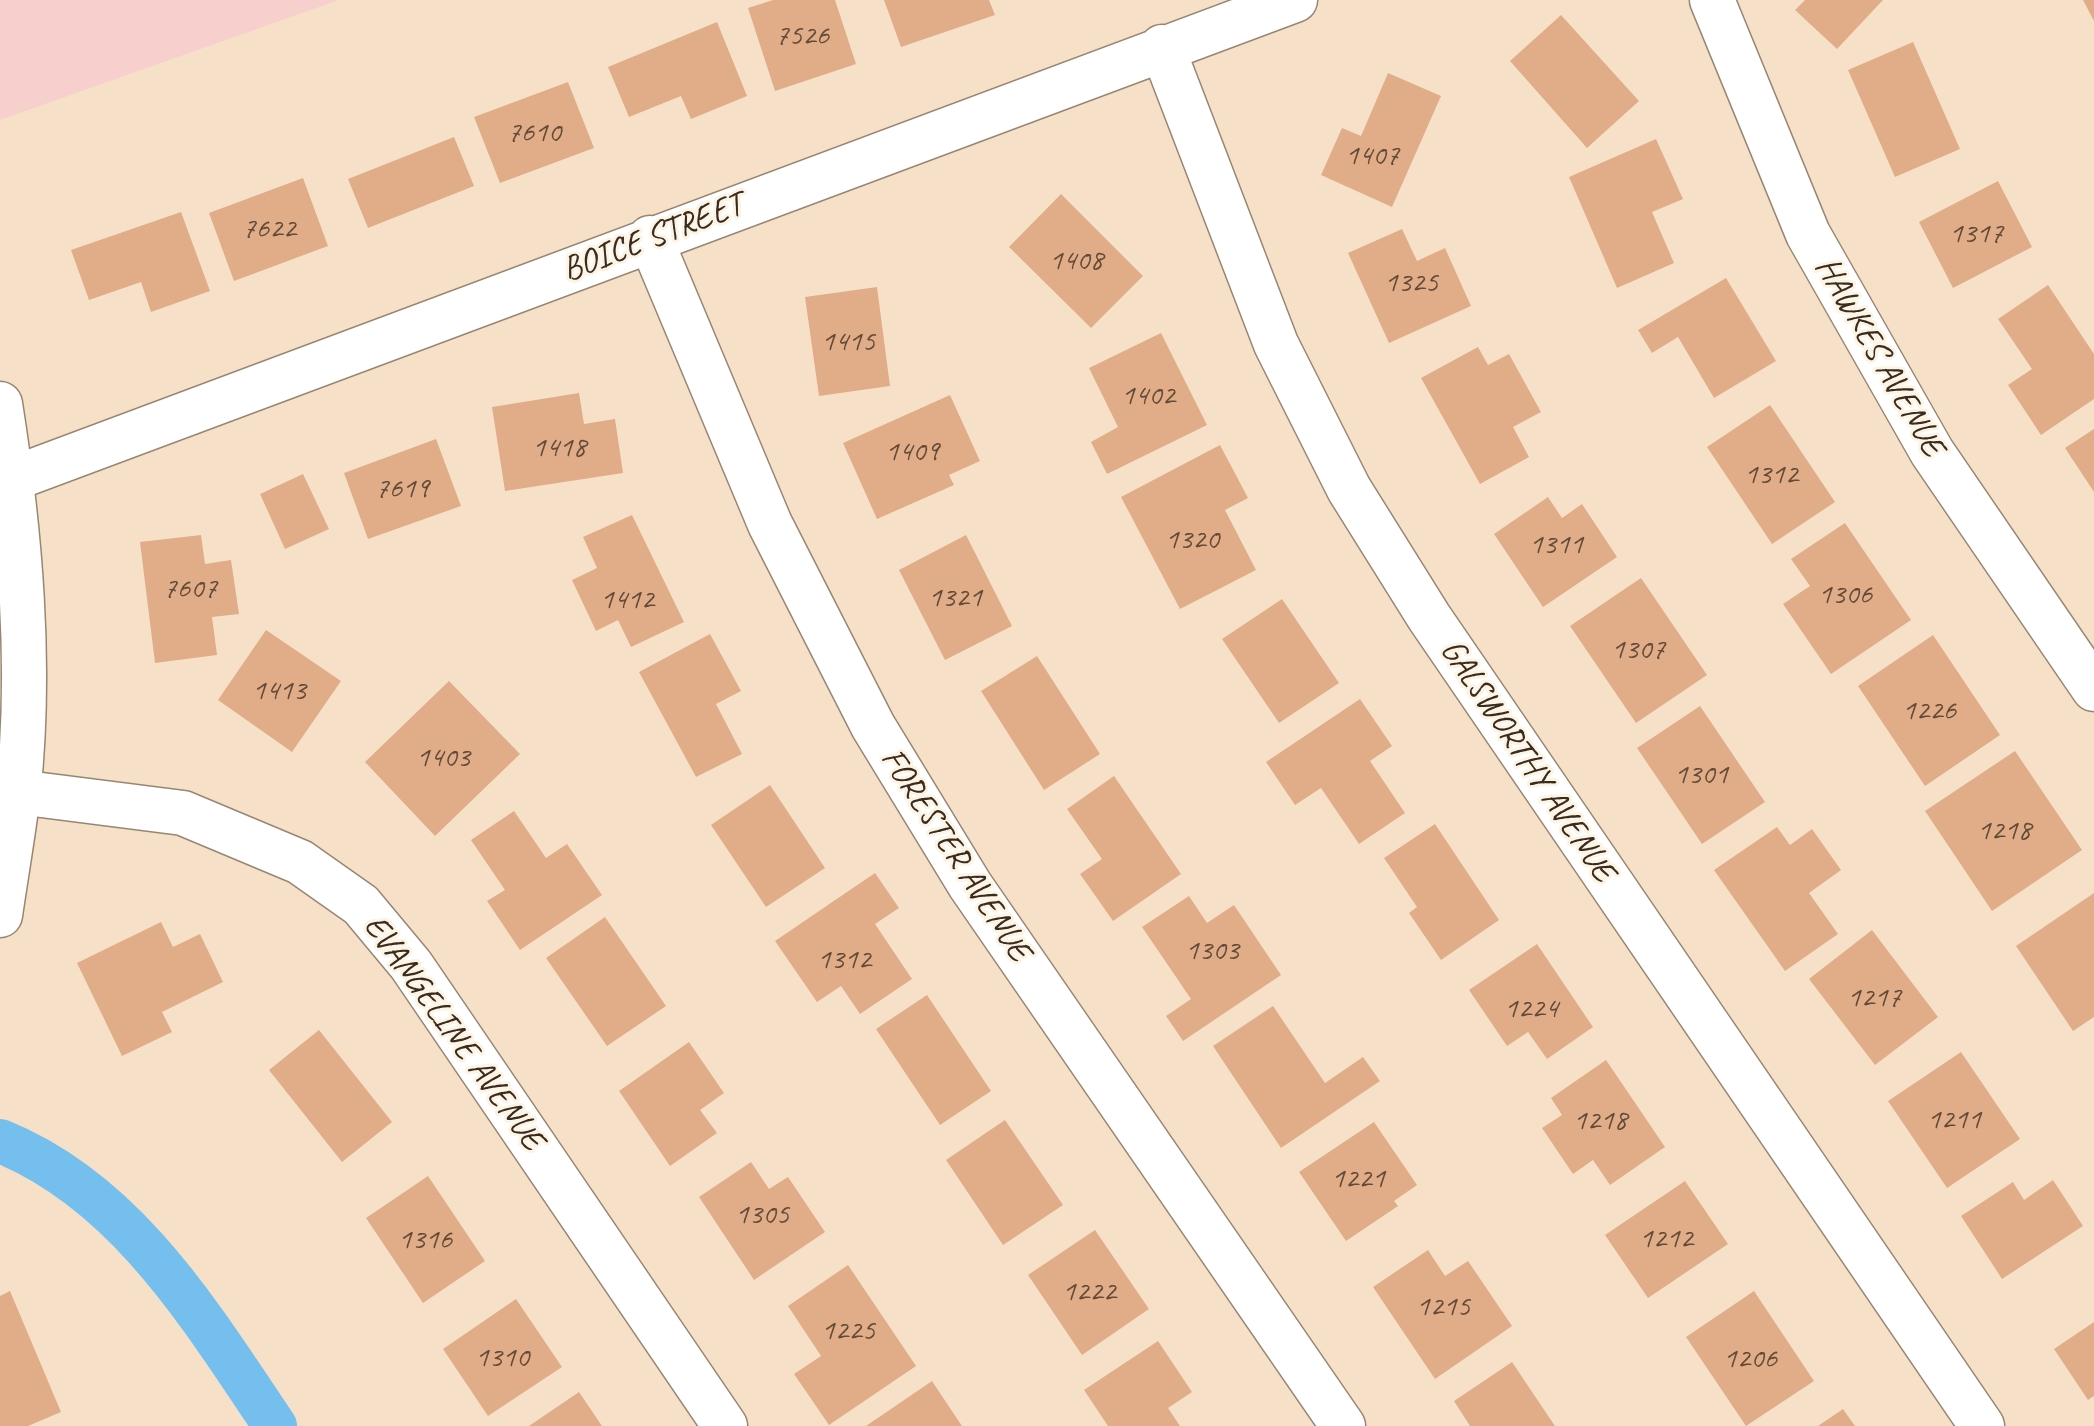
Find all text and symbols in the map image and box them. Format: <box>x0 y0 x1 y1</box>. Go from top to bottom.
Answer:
house number: 7526 <box>775 18 829 54</box>
house number: 7610 <box>507 115 561 151</box>
house number: 1407 <box>1345 138 1399 174</box>
street label: BOICE STREET <box>557 185 749 291</box>
house number: 7622 <box>242 211 296 247</box>
house number: 1317 <box>1949 216 2003 252</box>
house number: 1408 <box>1049 243 1103 279</box>
street label: HAWKES AVENUE <box>1806 250 1952 464</box>
house number: 1325 <box>1384 265 1438 301</box>
house number: 1415 <box>821 324 875 360</box>
house number: 1402 <box>1121 378 1175 414</box>
house number: 1418 <box>532 430 586 466</box>
house number: 1409 <box>885 434 939 470</box>
house number: 1312 <box>1744 457 1798 493</box>
house number: 7619 <box>375 471 429 507</box>
house number: 1320 <box>1165 522 1219 558</box>
house number: 1311 <box>1529 527 1583 563</box>
house number: 7607 <box>163 571 217 607</box>
house number: 1306 <box>1818 577 1872 613</box>
house number: 1321 <box>928 580 982 616</box>
house number: 1412 <box>600 582 654 618</box>
street label: GALSWORTHY AVENUE <box>1431 632 1623 890</box>
house number: 1307 <box>1611 632 1665 668</box>
house number: 1413 <box>252 673 306 709</box>
house number: 1226 <box>1902 693 1956 729</box>
house number: 1403 <box>416 740 470 776</box>
street label: FORESTER AVENUE <box>871 741 1039 969</box>
house number: 1301 <box>1674 757 1728 793</box>
house number: 1218 <box>1977 813 2031 849</box>
street label: EVANGELINE AVENUE <box>354 907 552 1159</box>
house number: 1303 <box>1185 933 1239 969</box>
house number: 1312 <box>817 942 871 978</box>
house number: 1217 <box>1847 980 1901 1016</box>
house number: 1224 <box>1504 991 1558 1027</box>
house number: 1211 <box>1927 1102 1981 1138</box>
house number: 1218 <box>1573 1103 1627 1139</box>
house number: 1221 <box>1331 1161 1385 1197</box>
house number: 1305 <box>735 1197 789 1233</box>
house number: 1212 <box>1639 1221 1693 1257</box>
house number: 1316 <box>398 1222 452 1258</box>
house number: 1222 <box>1062 1274 1116 1310</box>
house number: 1215 <box>1416 1289 1470 1325</box>
house number: 1225 <box>821 1313 875 1349</box>
house number: 1310 <box>475 1340 529 1376</box>
house number: 1206 <box>1723 1341 1777 1377</box>

